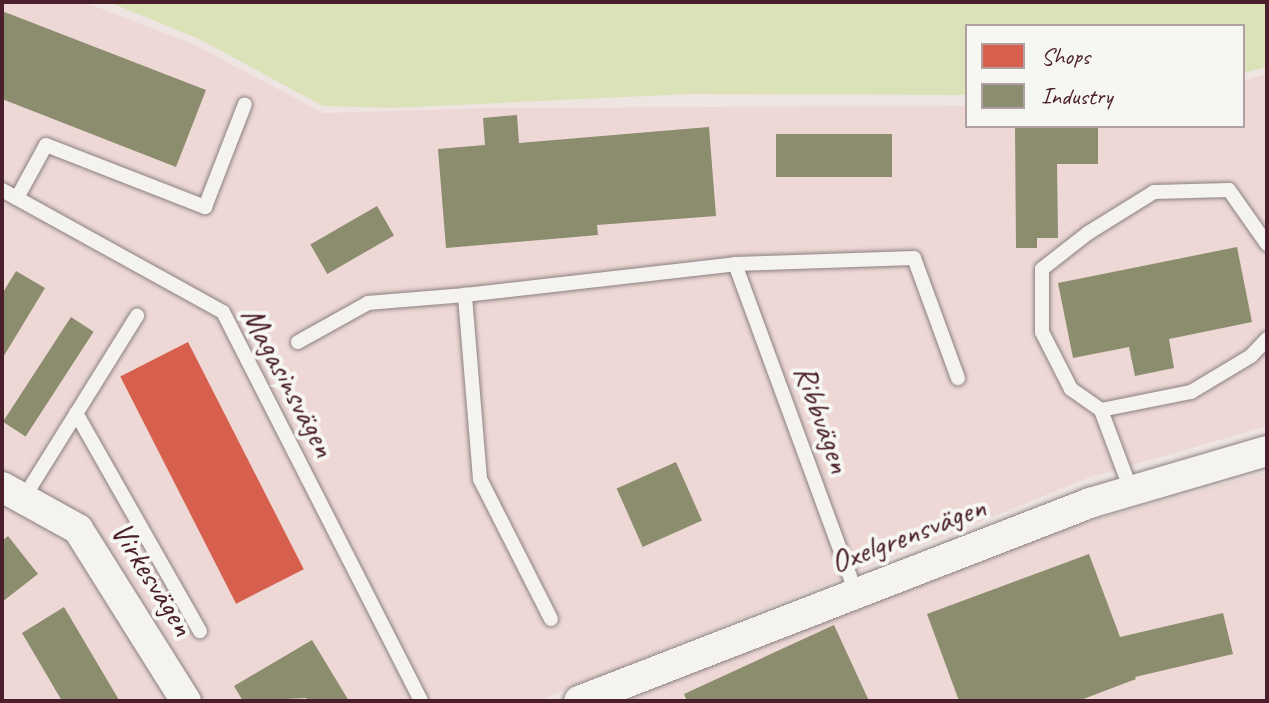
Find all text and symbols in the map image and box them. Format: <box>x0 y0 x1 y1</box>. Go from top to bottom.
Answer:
legend <box>965 24 1245 128</box>
text: Shops <box>1041 41 1090 71</box>
text: Industry <box>1041 81 1112 111</box>
street label: Magasinsvägen <box>233 301 343 463</box>
street label: Ribbvägen <box>785 360 859 478</box>
street label: Oxelgrensvägen <box>825 488 991 582</box>
street label: Virkesvägen <box>102 515 202 643</box>

